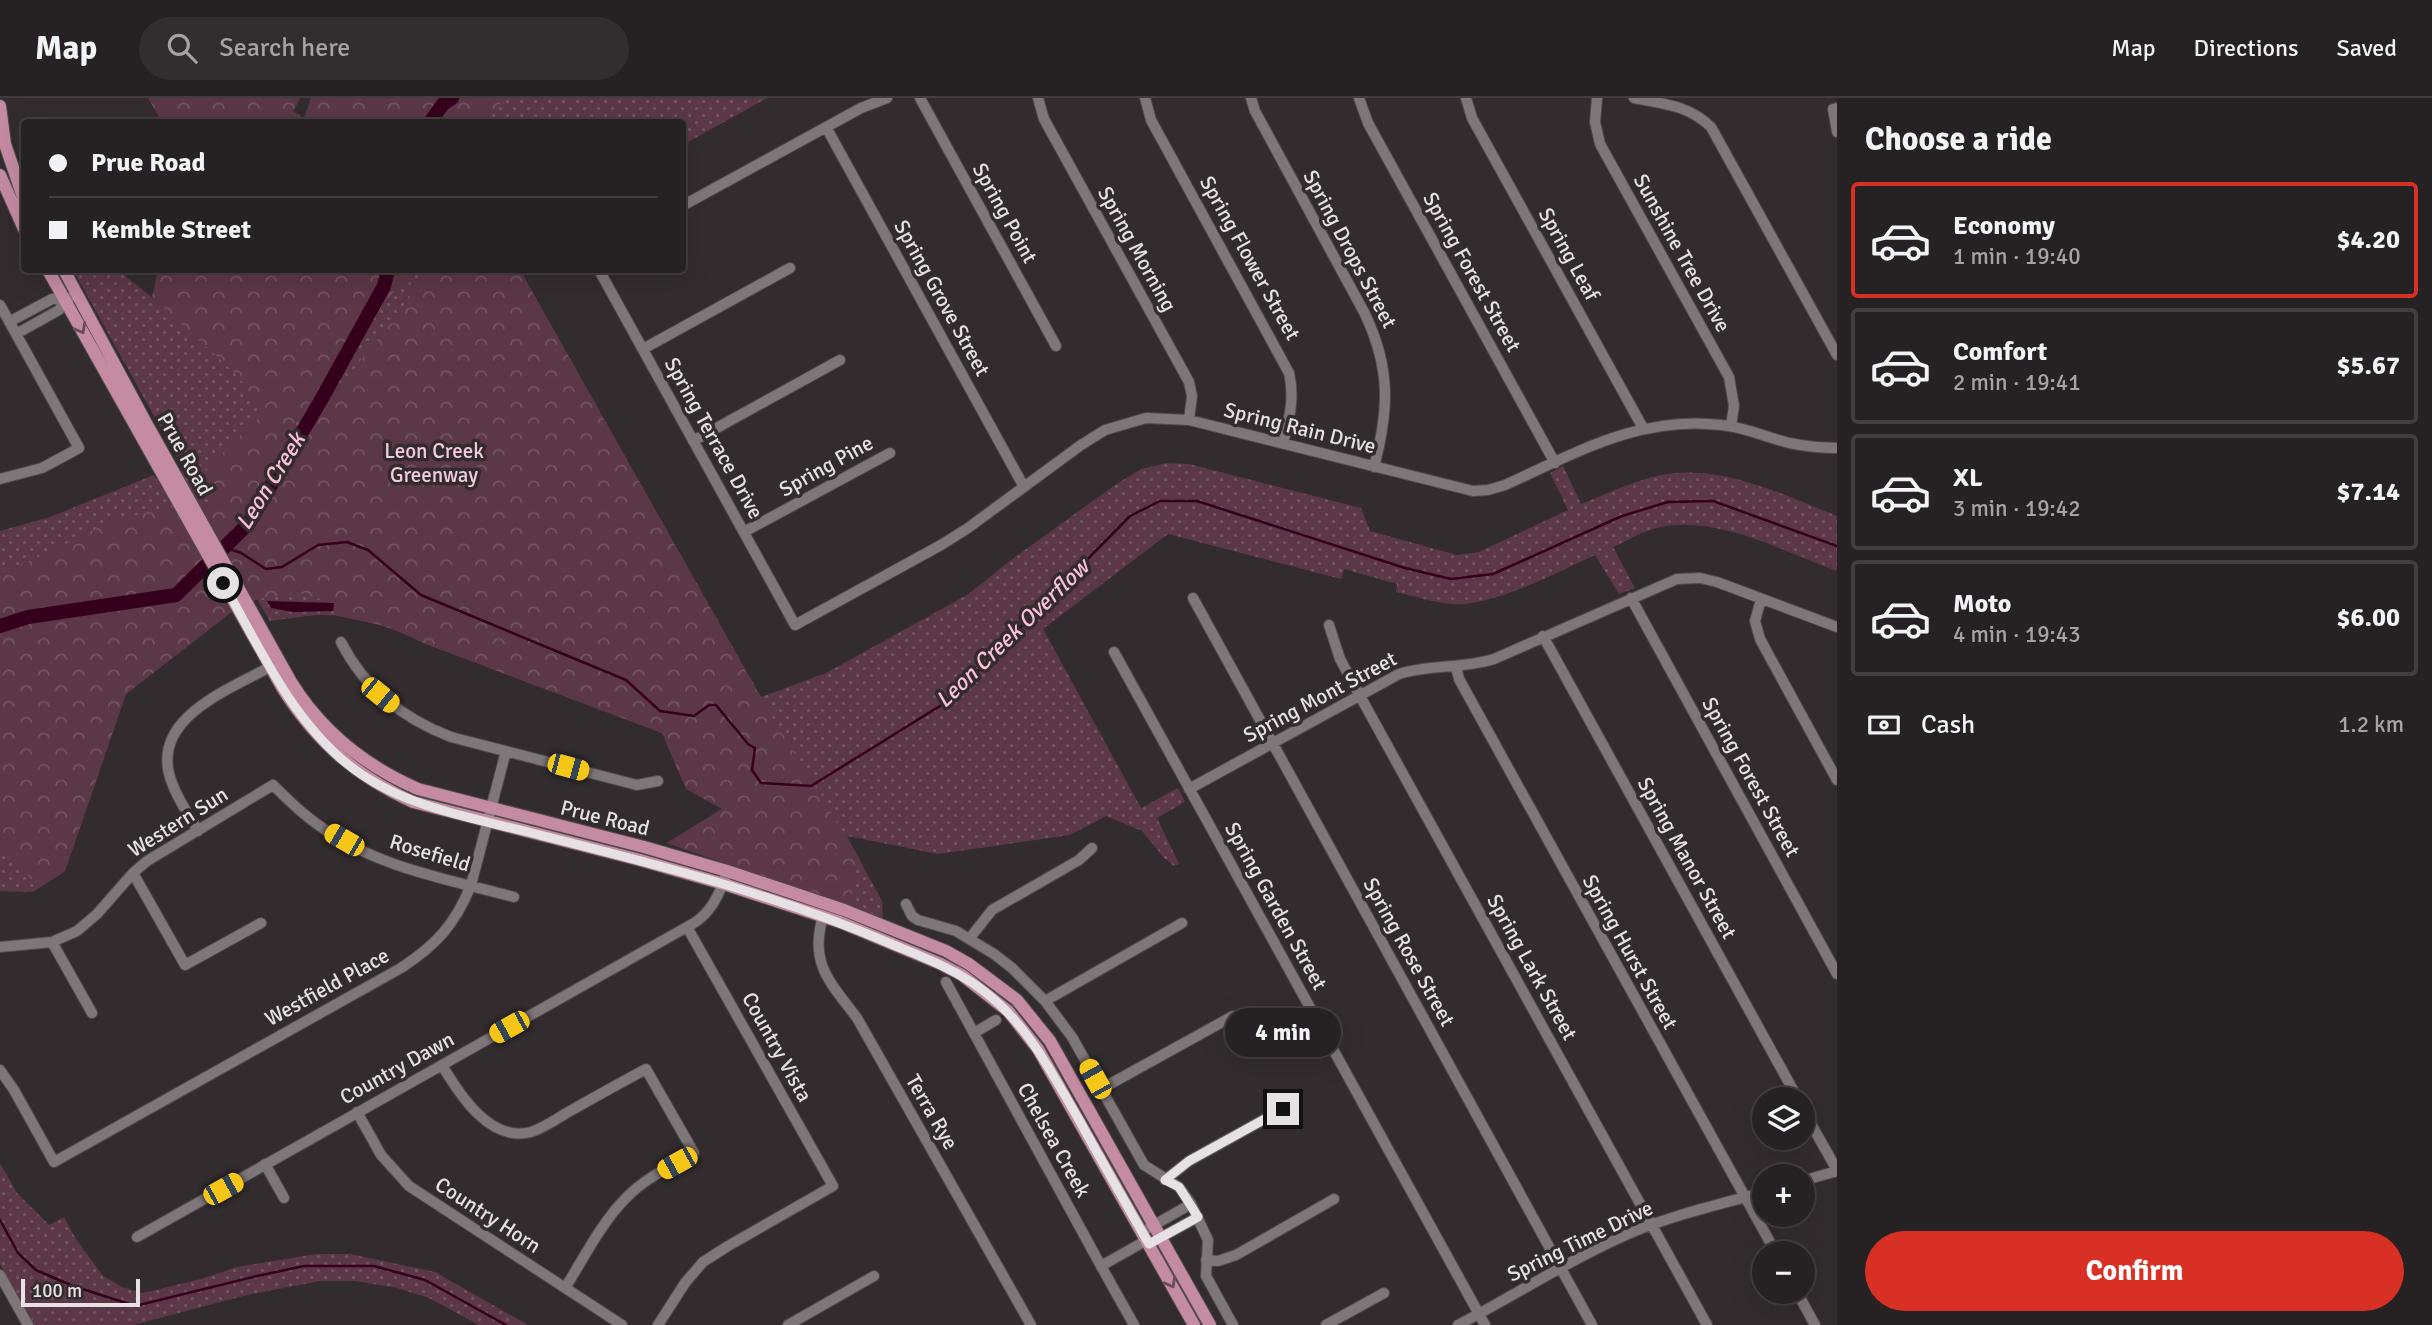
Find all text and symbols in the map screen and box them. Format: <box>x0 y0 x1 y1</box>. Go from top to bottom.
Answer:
search box <box>139 17 629 80</box>
text: Map <box>35 28 97 69</box>
icon: search <box>163 29 201 67</box>
text: Search here <box>219 32 350 64</box>
text: Map <box>2111 33 2156 63</box>
text: Directions <box>2194 33 2299 63</box>
text: Saved <box>2337 33 2397 63</box>
text: Choose a ride <box>1865 120 2052 159</box>
text: Prue Road <box>91 147 206 179</box>
street label: Spring Point <box>967 158 1043 268</box>
street label: Spring Drops Street <box>1297 166 1403 332</box>
street label: Sunshine Tree Drive <box>1628 169 1736 337</box>
street label: Spring Flower Street <box>1194 171 1306 345</box>
street label: Spring Morning <box>1092 182 1182 316</box>
street label: Spring Forest Street <box>1417 188 1527 356</box>
street label: Spring Leaf <box>1533 203 1606 306</box>
icon: car <box>1869 209 1932 272</box>
text: Economy <box>1953 210 2055 242</box>
text: Kemble Street <box>91 214 251 246</box>
street label: Spring Grove Street <box>888 215 996 381</box>
text: $4.20 <box>2336 224 2400 256</box>
text: 1 min · 19:40 <box>1953 242 2081 271</box>
one-way arrow <box>73 322 86 334</box>
icon: car <box>1869 335 1932 398</box>
text: Comfort <box>1953 336 2047 368</box>
text: $5.67 <box>2336 350 2400 382</box>
street label: Spring Terrace Drive <box>659 353 769 523</box>
text: 2 min · 19:41 <box>1953 368 2081 397</box>
street label: Spring Rain Drive <box>1221 397 1379 459</box>
street label: Prue Road <box>152 408 218 500</box>
water label: Leon Creek <box>229 425 313 535</box>
street label: Spring Pine <box>775 430 877 502</box>
park label: Leon Creek Greenway <box>384 438 484 488</box>
icon: car <box>1869 461 1932 524</box>
text: XL <box>1953 462 1983 494</box>
text: $7.14 <box>2336 476 2400 508</box>
text: 3 min · 19:42 <box>1953 494 2081 523</box>
water label: Leon Creek Overflow <box>930 551 1097 714</box>
route start <box>207 567 239 599</box>
icon: car <box>1869 587 1932 650</box>
text: Moto <box>1953 588 2011 620</box>
text: $6.00 <box>2336 602 2400 634</box>
text: 4 min · 19:43 <box>1953 620 2081 649</box>
street label: Spring Mont Street <box>1239 646 1401 748</box>
car <box>358 674 403 716</box>
street label: Spring Forest Street <box>1696 693 1806 861</box>
icon: cash <box>1865 706 1903 744</box>
text: Cash <box>1921 709 1975 741</box>
text: 1.2 km <box>2338 710 2404 739</box>
car <box>545 751 592 783</box>
street label: Spring Manor Street <box>1632 773 1742 943</box>
street label: Western Sun <box>123 781 233 863</box>
street label: Prue Road <box>558 794 652 842</box>
street label: Spring Garden Street <box>1219 818 1333 994</box>
car <box>321 820 368 860</box>
street label: Rosefield <box>387 828 473 878</box>
street label: Spring Hurst Street <box>1577 870 1683 1034</box>
street label: Spring Rose Street <box>1357 873 1461 1031</box>
street label: Spring Lark Street <box>1481 890 1583 1044</box>
street label: Westfield Place <box>260 942 394 1032</box>
street label: Country Vista <box>736 988 818 1106</box>
callout: 4 min <box>1225 1007 1341 1056</box>
car <box>486 1008 533 1046</box>
text: 4 min <box>1255 1018 1311 1047</box>
street label: Country Dawn <box>335 1026 459 1110</box>
car <box>1076 1056 1115 1102</box>
street label: Terra Rye <box>900 1070 964 1154</box>
street label: Chelsea Creek <box>1012 1078 1096 1202</box>
map controls <box>1752 1087 1815 1304</box>
button: layers <box>1752 1087 1815 1150</box>
route end <box>1267 1093 1299 1125</box>
car <box>654 1144 701 1182</box>
button: + <box>1752 1164 1815 1227</box>
car <box>200 1170 247 1208</box>
street label: Country Horn <box>430 1171 546 1259</box>
street label: Spring Time Drive <box>1503 1195 1657 1287</box>
button: Confirm <box>1865 1231 2404 1311</box>
button: − <box>1752 1241 1815 1304</box>
scale bar <box>21 1276 140 1308</box>
one-way arrow <box>1163 1276 1176 1289</box>
text: 100 m <box>32 1279 82 1303</box>

